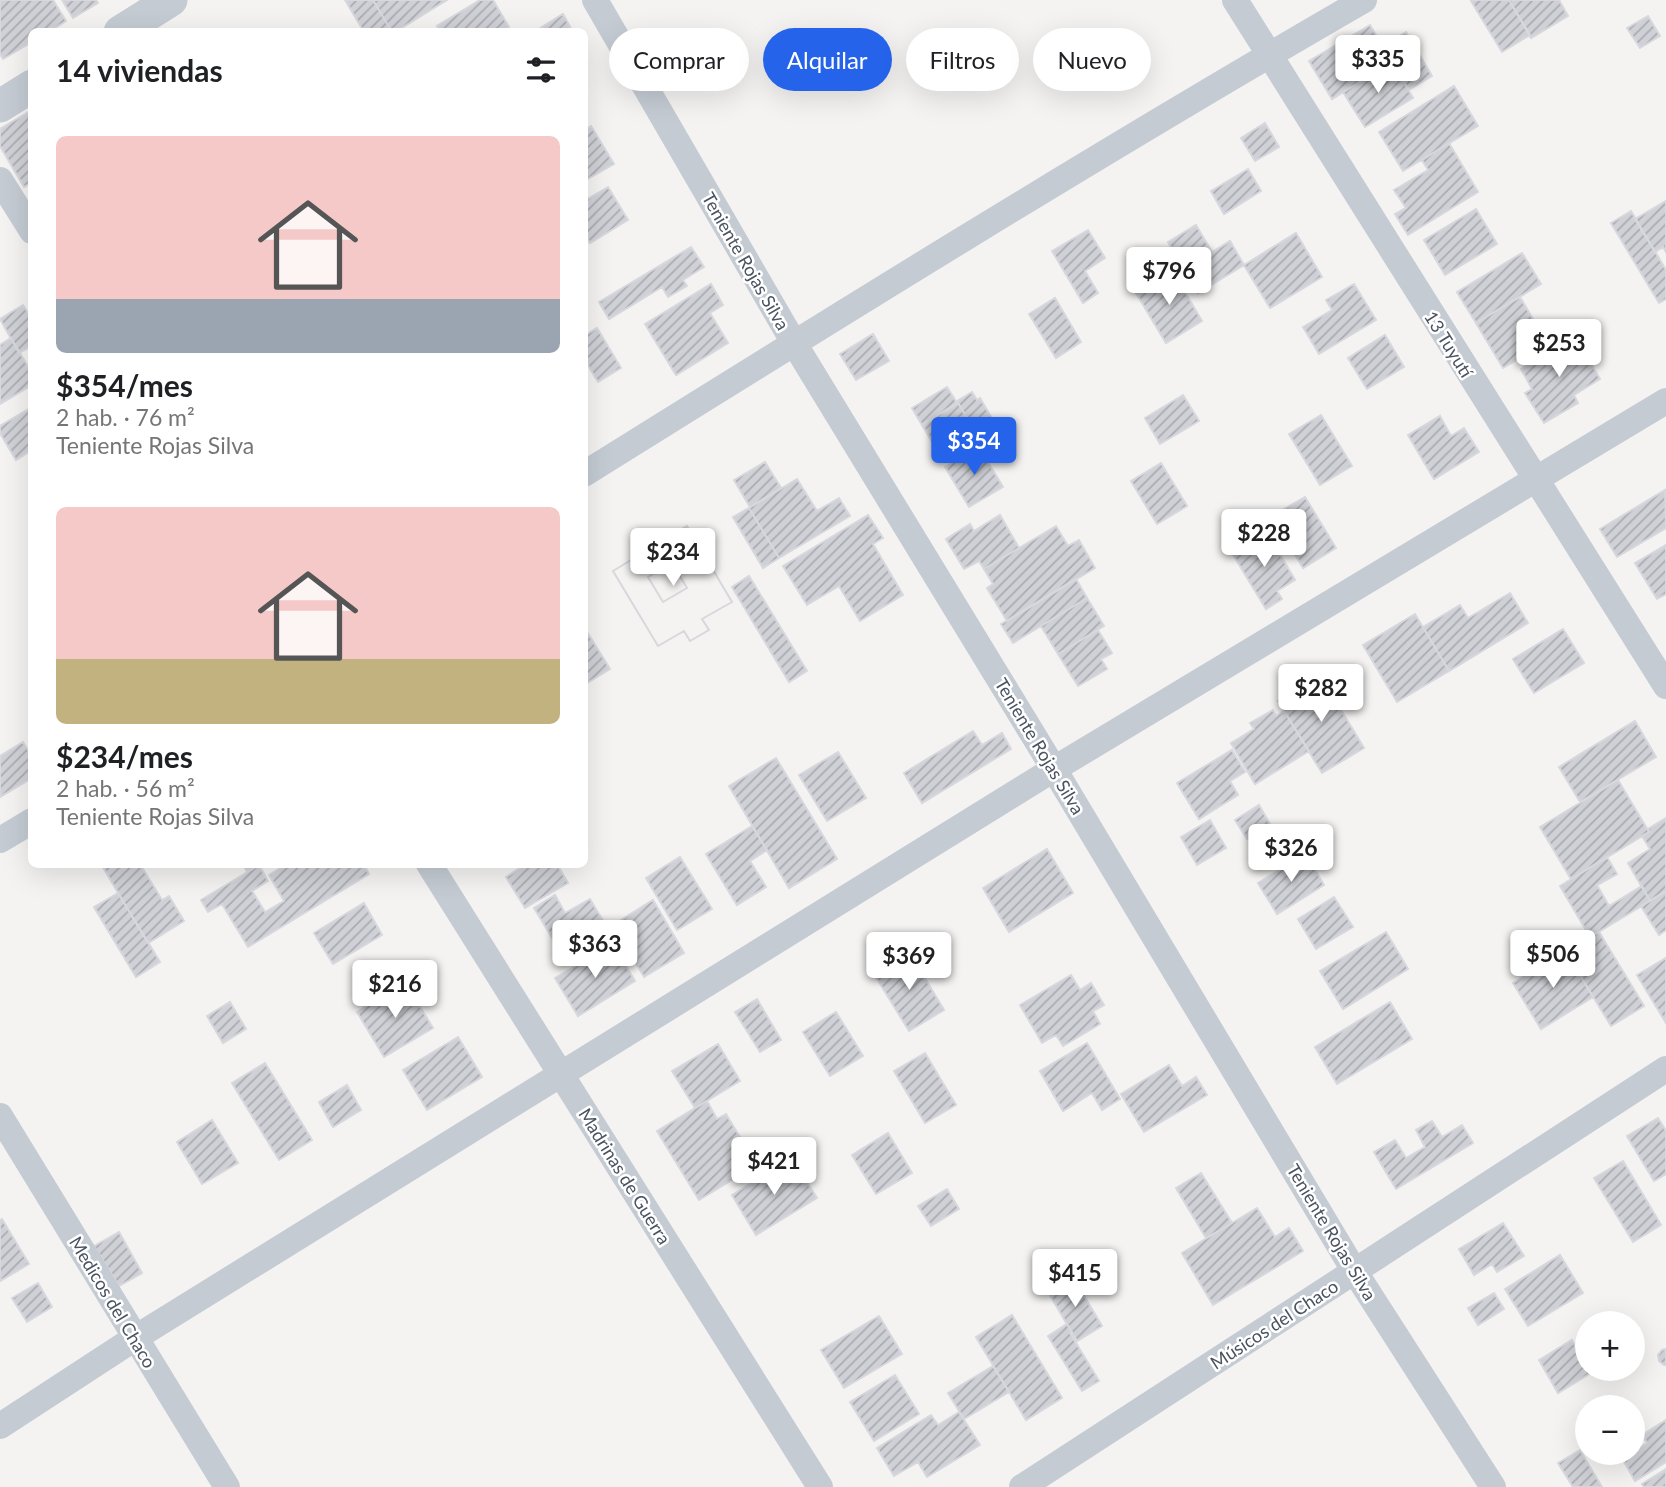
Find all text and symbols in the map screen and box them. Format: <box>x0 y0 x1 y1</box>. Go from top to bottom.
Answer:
chip: Comprar <box>609 28 749 91</box>
chip: Alquilar <box>763 28 892 91</box>
chip: Filtros <box>906 28 1019 91</box>
chip: Nuevo <box>1033 28 1151 91</box>
pin: $335 <box>1337 36 1419 95</box>
text: $335 <box>1351 44 1405 72</box>
icon: filters <box>522 51 560 89</box>
text: 14 viviendas <box>56 52 223 88</box>
icon: home <box>245 182 371 308</box>
street label: Teniente Rojas Silva <box>698 188 794 334</box>
pin: $796 <box>1128 247 1210 307</box>
text: $796 <box>1142 256 1196 284</box>
street label: 13 Tuyutí <box>1420 307 1478 382</box>
pin: $253 <box>1518 320 1600 379</box>
text: $253 <box>1532 328 1586 356</box>
text: $354/mes <box>56 367 193 403</box>
text: 2 hab. · 76 m² <box>56 403 195 431</box>
pin: $354 <box>933 418 1015 477</box>
text: $354 <box>947 426 1001 454</box>
text: Teniente Rojas Silva <box>56 431 254 459</box>
pin: $228 <box>1223 510 1305 569</box>
text: $228 <box>1237 518 1291 546</box>
pin: $234 <box>632 528 714 588</box>
text: $234 <box>646 537 700 565</box>
icon: home <box>245 553 371 679</box>
pin: $282 <box>1280 664 1362 724</box>
text: $282 <box>1294 673 1348 701</box>
street label: Teniente Rojas Silva <box>991 674 1089 818</box>
text: $234/mes <box>56 738 193 774</box>
text: 2 hab. · 56 m² <box>56 774 195 802</box>
text: Teniente Rojas Silva <box>56 802 254 830</box>
pin: $326 <box>1250 824 1332 884</box>
text: $326 <box>1264 833 1318 861</box>
pin: $363 <box>554 920 636 980</box>
text: $363 <box>568 929 622 957</box>
pin: $506 <box>1512 930 1594 990</box>
pin: $369 <box>868 932 950 992</box>
text: $506 <box>1526 939 1580 967</box>
text: $369 <box>882 941 936 969</box>
pin: $216 <box>354 960 436 1020</box>
text: $216 <box>368 969 422 997</box>
street label: Madrinas de Guerra <box>574 1104 676 1248</box>
pin: $421 <box>733 1138 815 1197</box>
text: $421 <box>747 1146 801 1174</box>
street label: Teniente Rojas Silva <box>1283 1160 1381 1304</box>
street label: Medicos del Chaco <box>65 1232 161 1372</box>
pin: $415 <box>1034 1250 1116 1309</box>
text: $415 <box>1048 1258 1102 1286</box>
street label: Músicos del Chaco <box>1206 1275 1342 1373</box>
map controls <box>1575 1311 1645 1465</box>
button: + <box>1575 1311 1645 1381</box>
button: − <box>1575 1395 1645 1465</box>

